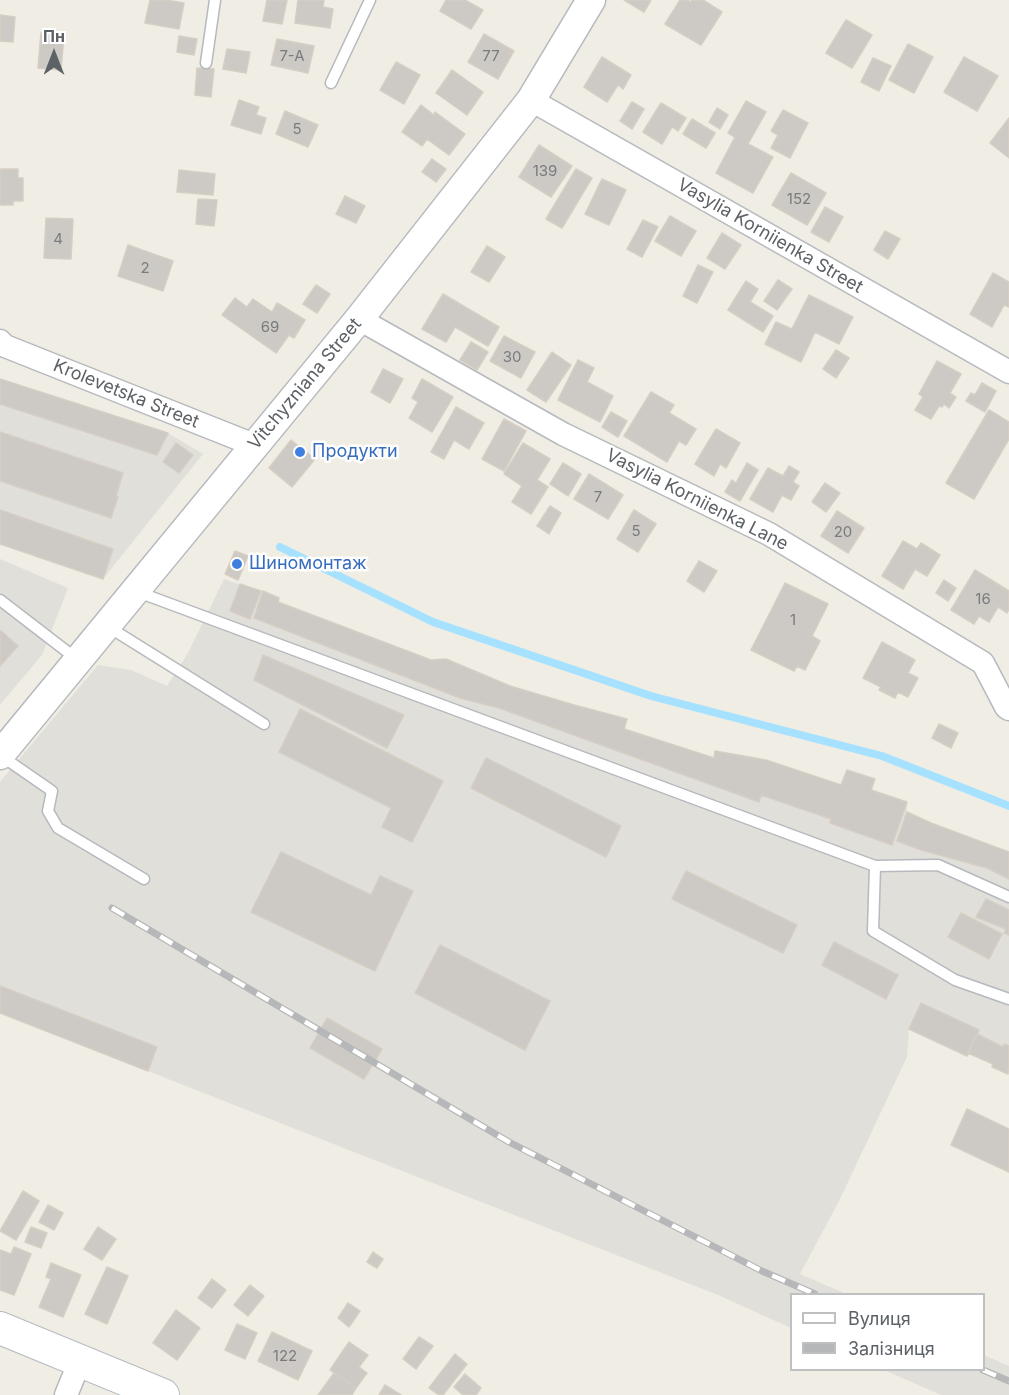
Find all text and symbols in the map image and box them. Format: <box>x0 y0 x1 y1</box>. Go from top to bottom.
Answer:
north arrow <box>24 24 84 84</box>
text: Пн <box>43 26 65 46</box>
house number: 7-А <box>279 47 305 65</box>
house number: 77 <box>482 47 500 65</box>
house number: 5 <box>292 120 302 138</box>
house number: 139 <box>533 162 557 180</box>
street label: Vasylia Korniienka Street <box>673 174 867 298</box>
house number: 152 <box>787 190 811 208</box>
house number: 4 <box>53 230 63 248</box>
house number: 2 <box>140 259 150 277</box>
street label: Vitchyzniana Street <box>244 314 366 454</box>
house number: 69 <box>261 318 279 336</box>
house number: 30 <box>503 348 521 366</box>
street label: Krolevetska Street <box>50 355 202 433</box>
place label: Продукти <box>312 441 398 463</box>
marker: Продукти <box>293 445 307 459</box>
street label: Vasylia Korniienka Lane <box>602 445 792 555</box>
house number: 7 <box>594 488 602 506</box>
house number: 5 <box>631 522 641 540</box>
house number: 20 <box>834 523 852 541</box>
place label: Шиномонтаж <box>249 553 367 575</box>
marker: Шиномонтаж <box>230 557 244 571</box>
house number: 16 <box>975 590 991 608</box>
house number: 1 <box>790 611 796 629</box>
legend <box>790 1293 985 1371</box>
text: Вулиця <box>848 1308 911 1329</box>
text: Залізниця <box>848 1338 935 1359</box>
house number: 122 <box>273 1347 297 1365</box>

